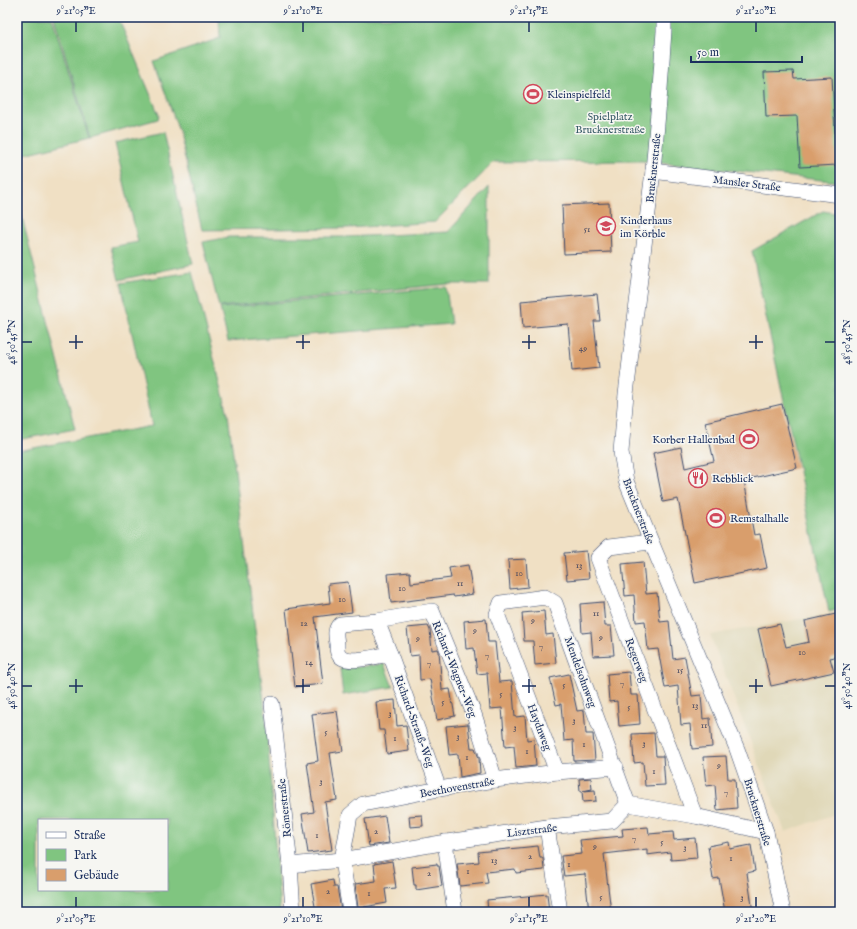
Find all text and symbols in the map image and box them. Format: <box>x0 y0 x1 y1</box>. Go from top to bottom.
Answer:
text: 9°21'05"E <box>55 5 96 18</box>
text: 9°21'10"E <box>282 5 323 18</box>
text: 9°21'15"E <box>509 5 548 18</box>
text: 9°21'20"E <box>735 5 776 18</box>
scale bar <box>691 38 802 64</box>
text: 50 m <box>697 45 719 60</box>
sports icon: Kleinspielfeld <box>522 83 544 105</box>
place label: Kleinspielfeld <box>547 88 610 102</box>
park label: Spielplatz Brucknerstraße <box>575 110 645 137</box>
street label: Brucknerstraße <box>643 133 665 204</box>
street label: Mansler Straße <box>712 173 782 195</box>
place label: Kinderhaus im Körble <box>620 214 672 241</box>
school or university icon: Kinderhaus im Körble <box>595 215 617 237</box>
house number: 51 <box>584 224 590 235</box>
text: 48°50'45"N <box>6 319 19 365</box>
text: 48°50'45"N <box>841 319 854 365</box>
house number: 49 <box>579 343 587 354</box>
sports icon: Korber Hallenbad <box>738 428 760 450</box>
place label: Korber Hallenbad <box>652 433 735 447</box>
restaurant icon: Rebblick <box>687 467 709 489</box>
place label: Rebblick <box>712 472 754 486</box>
street label: Brucknerstraße <box>619 476 657 546</box>
sports icon: Remstalhalle <box>705 507 727 529</box>
place label: Remstalhalle <box>730 512 789 526</box>
house number: 13 <box>576 560 582 571</box>
house number: 10 <box>515 568 523 579</box>
house number: 11 <box>457 578 463 589</box>
house number: 10 <box>398 583 406 594</box>
house number: 10 <box>338 594 346 605</box>
house number: 11 <box>593 608 599 619</box>
house number: 9 <box>530 615 535 626</box>
house number: 12 <box>300 618 308 629</box>
street label: Richard-Wagner-Weg <box>428 619 480 721</box>
house number: 9 <box>472 625 477 636</box>
house number: 9 <box>598 632 603 643</box>
house number: 9 <box>415 633 420 644</box>
street label: Mendelsohnweg <box>561 635 600 711</box>
street label: Regerweg <box>621 636 651 686</box>
house number: 7 <box>539 641 543 652</box>
house number: 10 <box>798 647 806 658</box>
house number: 7 <box>485 650 489 661</box>
house number: 14 <box>305 657 313 668</box>
house number: 7 <box>427 658 431 669</box>
text: 48°50'40"N <box>6 662 19 709</box>
text: 48°50'40"N <box>841 662 854 709</box>
house number: 15 <box>677 665 684 676</box>
street label: Richard-Strauß-Weg <box>391 673 438 770</box>
house number: 7 <box>620 678 624 689</box>
house number: 5 <box>562 680 566 691</box>
house number: 5 <box>499 689 503 700</box>
house number: 5 <box>441 697 445 708</box>
house number: 13 <box>692 700 698 711</box>
street label: Haydnweg <box>524 702 555 754</box>
house number: 5 <box>627 702 631 713</box>
house number: 3 <box>388 708 392 719</box>
house number: 3 <box>572 715 576 726</box>
house number: 11 <box>701 720 707 731</box>
house number: 3 <box>513 722 517 733</box>
house number: 5 <box>324 727 328 738</box>
house number: 3 <box>456 731 460 742</box>
house number: 1 <box>393 733 397 744</box>
house number: 3 <box>642 738 646 749</box>
house number: 1 <box>582 739 586 750</box>
house number: 1 <box>525 746 529 757</box>
house number: 1 <box>465 752 469 763</box>
house number: 9 <box>716 760 721 771</box>
house number: 1 <box>652 766 656 777</box>
street label: Beethovenstraße <box>419 775 496 801</box>
house number: 3 <box>319 776 323 787</box>
street label: Brucknerstraße <box>740 777 774 848</box>
street label: Römerstraße <box>275 778 295 838</box>
house number: 7 <box>724 787 728 798</box>
legend <box>38 819 168 891</box>
street label: Lisztstraße <box>506 821 558 841</box>
house number: 2 <box>374 826 378 837</box>
text: Straße <box>74 828 106 843</box>
house number: 1 <box>315 830 319 841</box>
house number: 7 <box>632 833 636 844</box>
house number: 5 <box>660 837 664 848</box>
house number: 9 <box>592 841 597 852</box>
house number: 3 <box>683 842 687 853</box>
text: Park <box>74 848 97 863</box>
house number: 2 <box>528 851 532 862</box>
house number: 1 <box>729 853 733 864</box>
house number: 13 <box>491 855 497 866</box>
house number: 1 <box>567 859 571 870</box>
house number: 1 <box>466 866 470 877</box>
text: Gebäude <box>74 868 119 883</box>
house number: 2 <box>427 868 431 879</box>
house number: 2 <box>326 886 330 897</box>
house number: 1 <box>367 888 371 899</box>
house number: 5 <box>599 892 603 903</box>
house number: 3 <box>740 892 744 903</box>
text: 9°21'05"E <box>55 913 96 926</box>
text: 9°21'10"E <box>282 913 323 926</box>
text: 9°21'15"E <box>509 913 548 926</box>
text: 9°21'20"E <box>735 913 776 926</box>

